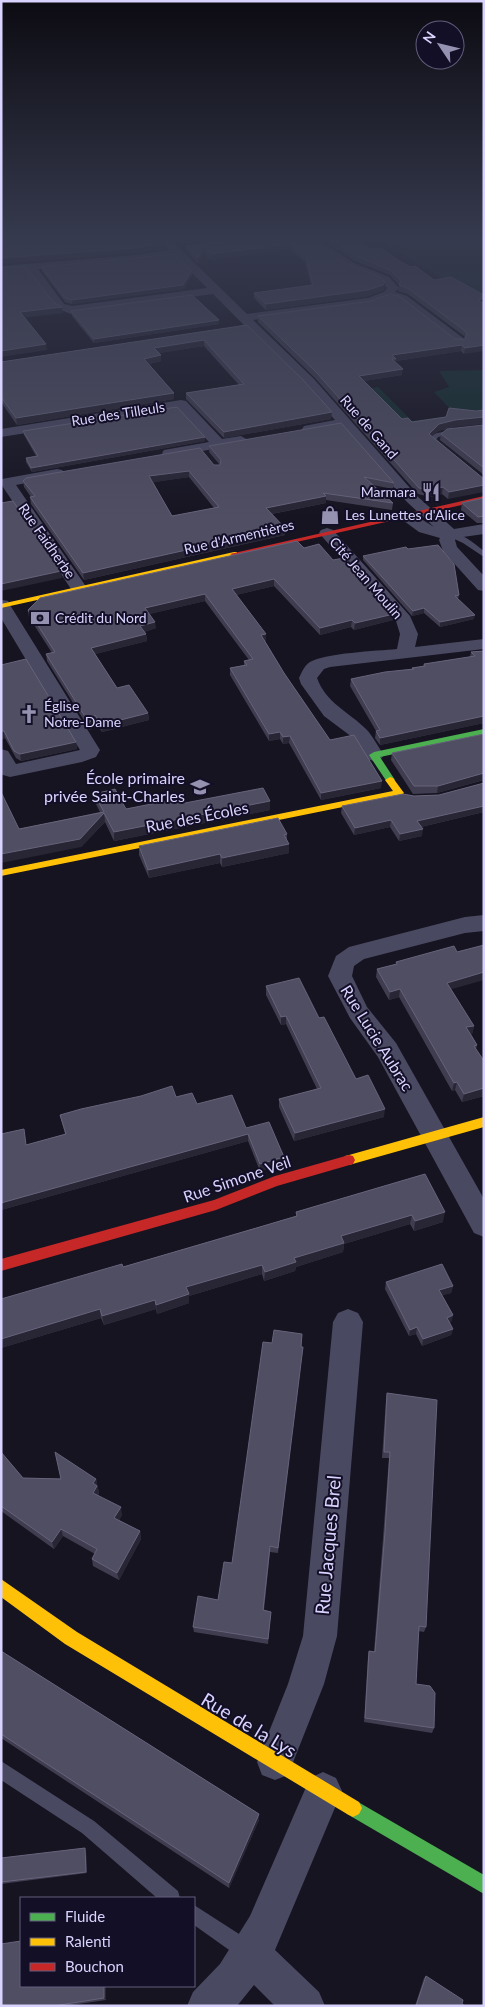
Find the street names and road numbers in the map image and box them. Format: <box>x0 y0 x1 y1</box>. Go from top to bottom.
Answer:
street label: Rue de Gand <box>337 391 402 462</box>
street label: Rue des Tilleuls <box>70 398 166 429</box>
street label: Rue Faidherbe <box>15 500 80 582</box>
street label: Rue d'Armentières <box>182 516 296 557</box>
street label: Cité Jean Moulin <box>326 533 406 622</box>
street label: Rue des Écoles <box>144 797 250 836</box>
street label: Rue Lucie Aubrac <box>337 981 418 1094</box>
street label: Rue Simone Veil <box>181 1151 293 1206</box>
street label: Rue Jacques Brel <box>310 1474 345 1616</box>
street label: Rue de la Lys <box>197 1687 301 1762</box>

